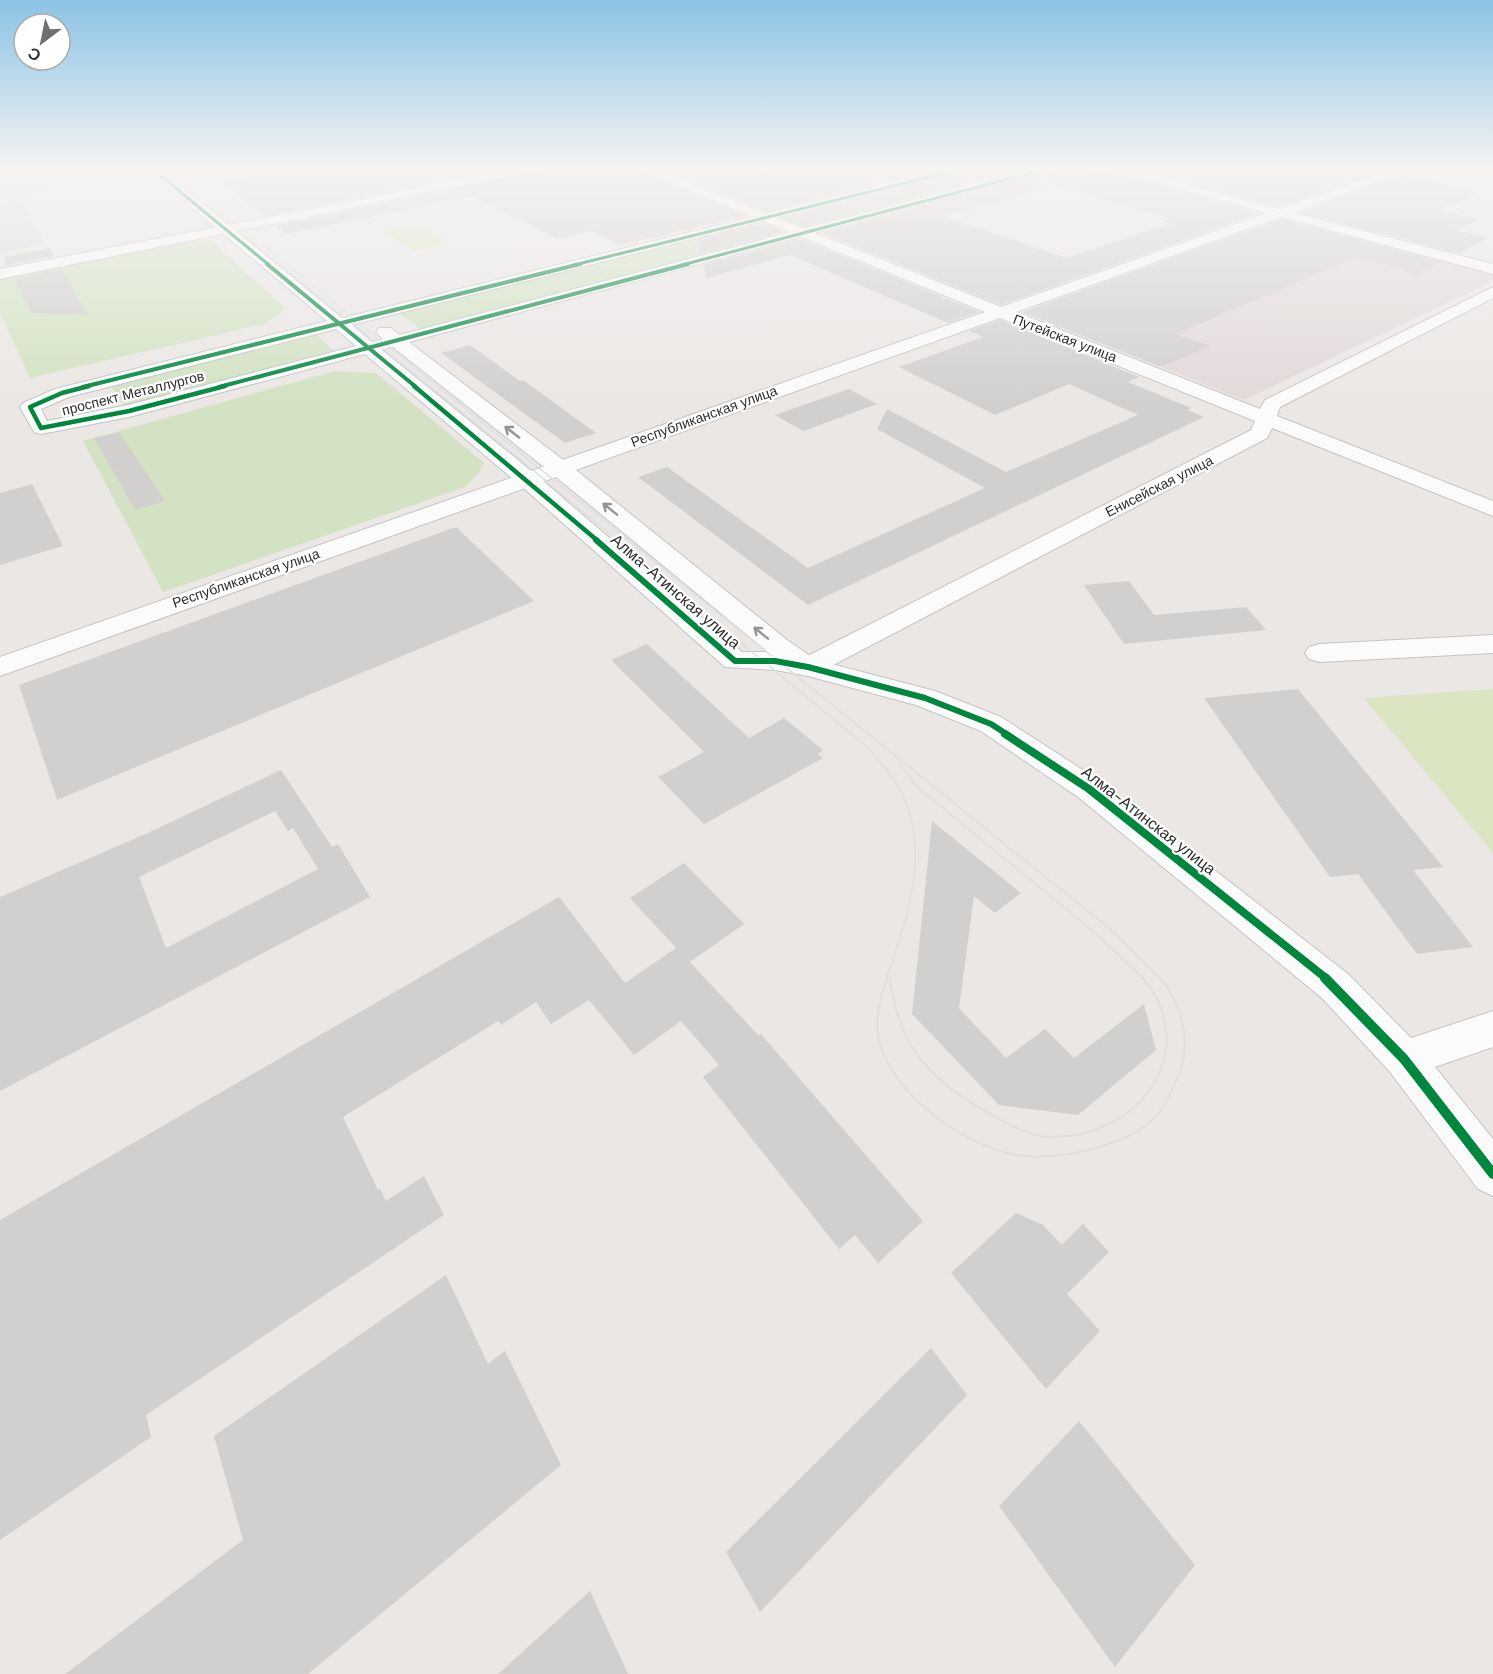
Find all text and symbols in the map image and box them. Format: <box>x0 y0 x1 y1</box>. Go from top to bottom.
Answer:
north arrow <box>12 12 72 72</box>
text: С <box>23 42 45 66</box>
street label: Путейская улица <box>1010 310 1120 366</box>
street label: проспект Металлургов <box>60 367 206 419</box>
street label: Республиканская улица <box>628 381 780 451</box>
one-way arrow <box>504 425 520 438</box>
street label: Енисейская улица <box>1102 451 1216 521</box>
one-way arrow <box>602 503 618 516</box>
street label: Алма-Атинская улица <box>606 529 745 654</box>
street label: Республиканская улица <box>170 544 322 612</box>
one-way arrow <box>753 626 769 639</box>
street label: Алма-Атинская улица <box>1077 761 1220 880</box>

